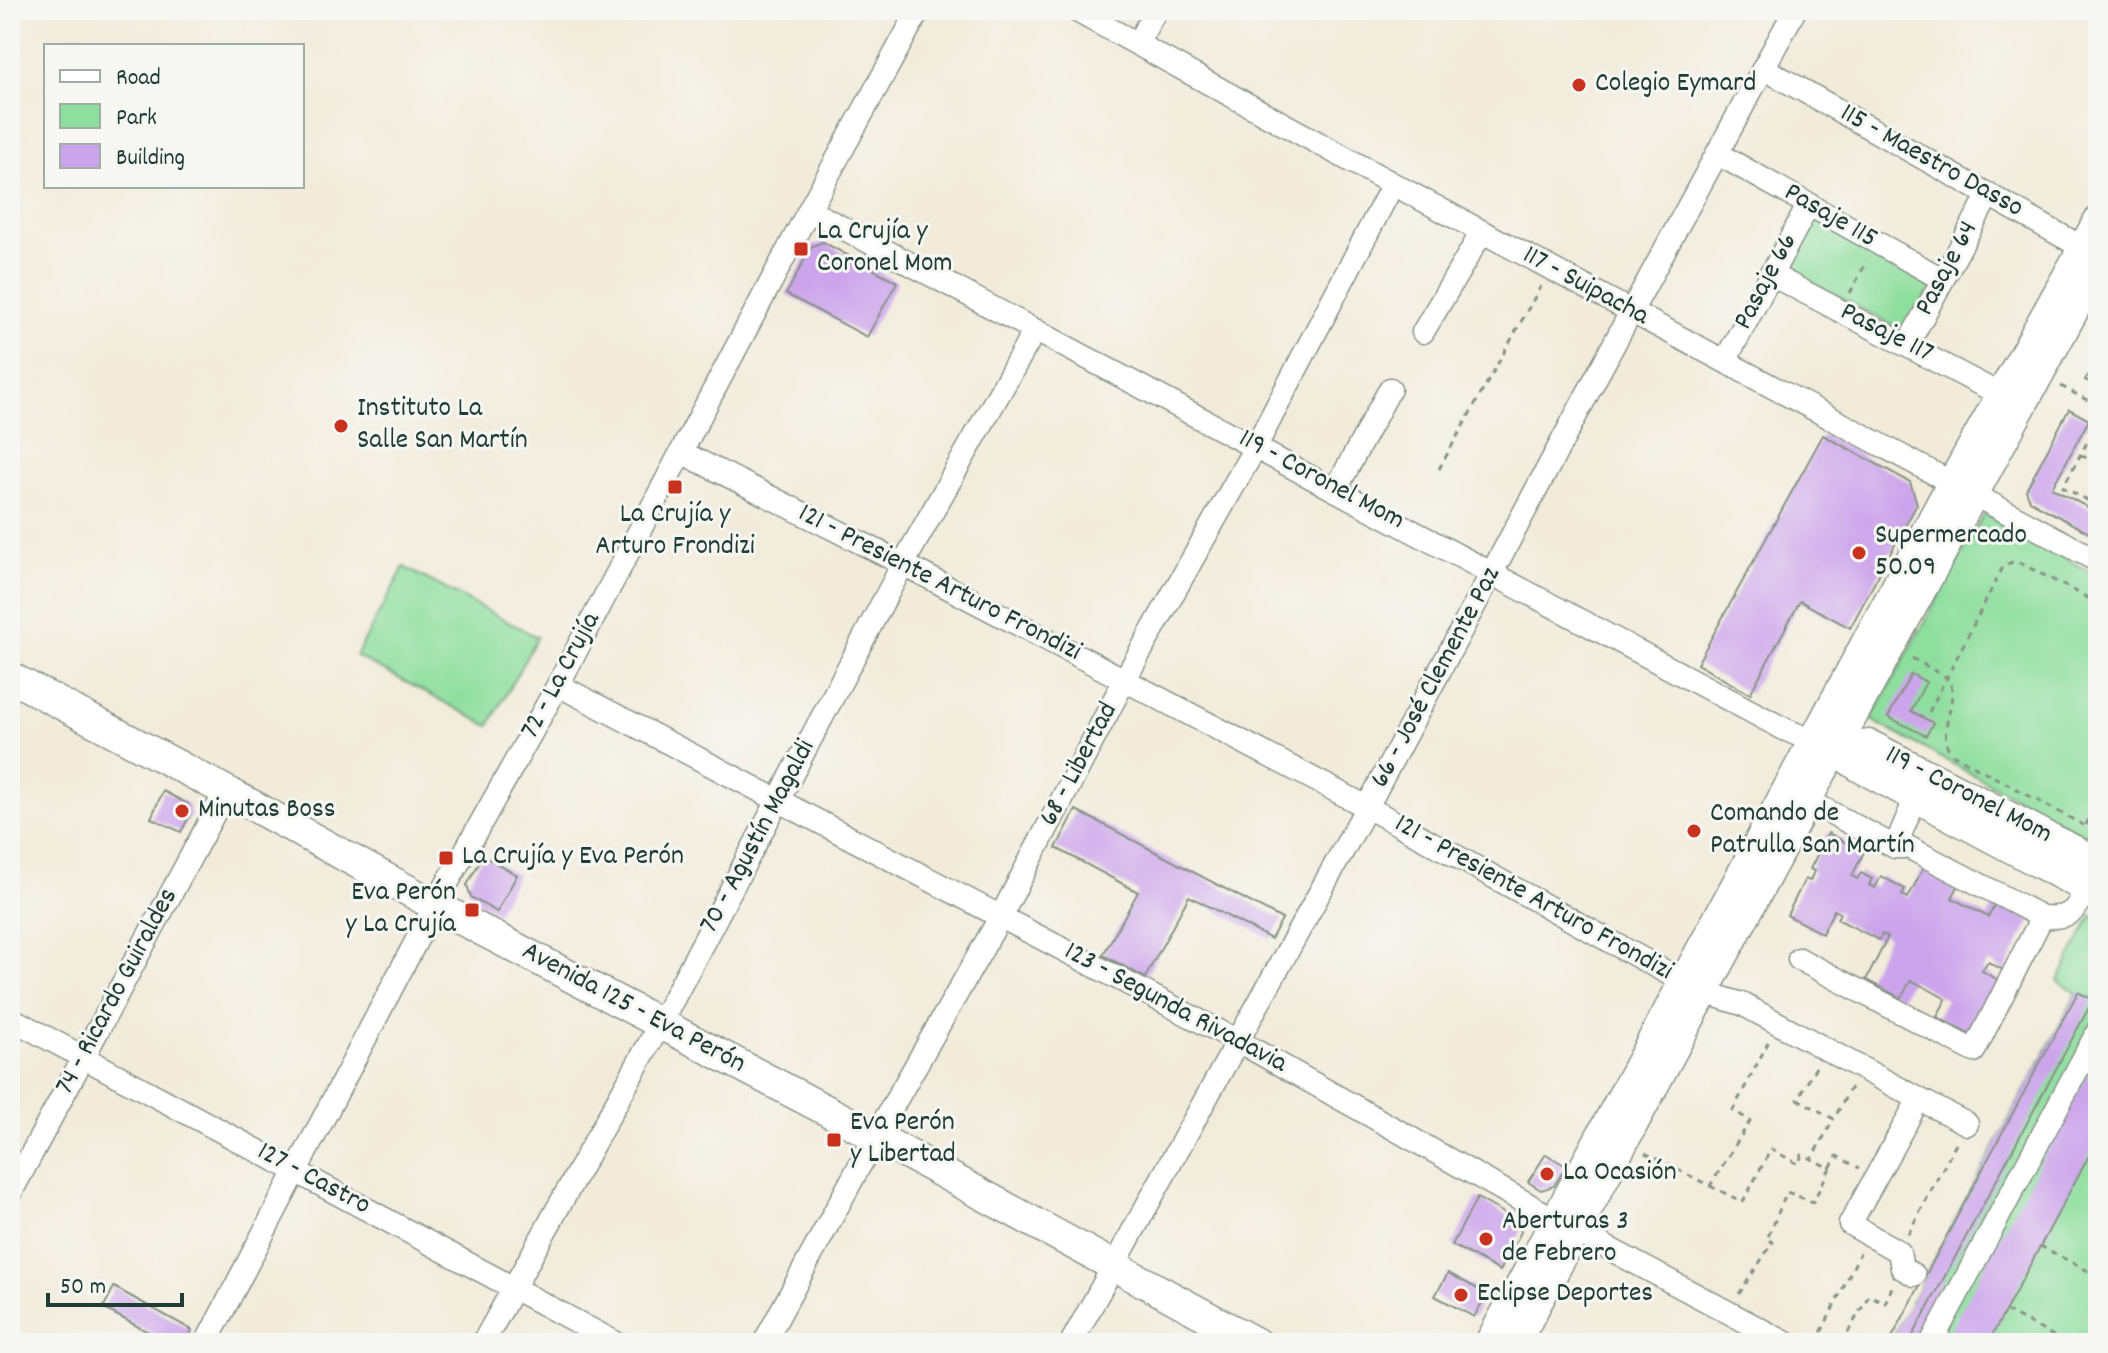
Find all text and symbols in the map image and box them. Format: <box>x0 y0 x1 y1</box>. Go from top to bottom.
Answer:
legend <box>44 44 304 188</box>
text: Road <box>116 62 161 96</box>
place label: Colegio Eymard <box>1595 65 1756 105</box>
marker: Colegio Eymard <box>1570 76 1588 94</box>
street label: 115 - Maestro Dasso <box>1832 95 2030 229</box>
text: Park <box>116 102 157 136</box>
text: Building <box>116 142 185 176</box>
street label: Pasaje 115 <box>1776 174 1884 260</box>
place label: La Crujía y Coronel Mom <box>817 213 953 285</box>
street label: Pasaje 64 <box>1906 214 1990 324</box>
street label: Pasaje 66 <box>1725 227 1809 337</box>
street label: 117 - Suipacha <box>1515 237 1656 338</box>
marker: La Crujía y Coronel Mom <box>792 240 810 258</box>
street label: Pasaje 117 <box>1832 294 1940 374</box>
place label: Instituto La Salle San Martín <box>357 390 528 462</box>
marker: Instituto La Salle San Martín <box>332 417 350 435</box>
street label: 119 - Coronel Mom <box>1231 420 1411 542</box>
marker: La Crujía y Arturo Frondizi <box>666 478 684 496</box>
street label: 121 - Presiente Arturo Frondizi <box>790 495 1088 673</box>
place label: La Crujía y Arturo Frondizi <box>595 496 755 568</box>
place label: Supermercado 50.09 <box>1875 517 2027 589</box>
marker: Supermercado 50.09 <box>1850 544 1868 562</box>
street label: 66 - José Clemente Paz <box>1362 560 1512 796</box>
street label: 72 - La Crujía <box>512 605 613 746</box>
street label: 68 - Libertad <box>1031 696 1129 834</box>
street label: 70 - Agustín Magaldi <box>691 733 827 941</box>
street label: 119 - Coronel Mom <box>1877 737 2059 855</box>
place label: Minutas Boss <box>198 791 336 831</box>
place label: Comando de Patrulla San Martín <box>1710 795 1915 867</box>
marker: Minutas Boss <box>173 802 191 820</box>
street label: 121 - Presiente Arturo Frondizi <box>1386 806 1680 992</box>
marker: Comando de Patrulla San Martín <box>1685 822 1703 840</box>
place label: La Crujía y Eva Perón <box>462 838 684 878</box>
marker: La Crujía y Eva Perón <box>437 849 455 867</box>
place label: Eva Perón y La Crujía <box>345 874 457 946</box>
street label: 74 - Ricardo Guiraldes <box>47 881 189 1103</box>
marker: Eva Perón y La Crujía <box>463 901 481 919</box>
street label: Avenida 125 - Eva Perón <box>514 933 752 1085</box>
street label: 123 - Segunda Rivadavia <box>1056 933 1294 1085</box>
place label: Eva Perón y Libertad <box>850 1104 956 1176</box>
marker: Eva Perón y Libertad <box>825 1131 843 1149</box>
street label: 127 - Castro <box>249 1133 377 1227</box>
place label: La Ocasión <box>1563 1154 1677 1194</box>
marker: La Ocasión <box>1538 1165 1556 1183</box>
place label: Aberturas 3 de Febrero <box>1502 1203 1629 1275</box>
marker: Aberturas 3 de Febrero <box>1477 1230 1495 1248</box>
scale bar <box>48 1257 182 1307</box>
text: 50 m <box>60 1271 106 1305</box>
place label: Eclipse Deportes <box>1477 1275 1653 1315</box>
marker: Eclipse Deportes <box>1452 1286 1470 1304</box>

